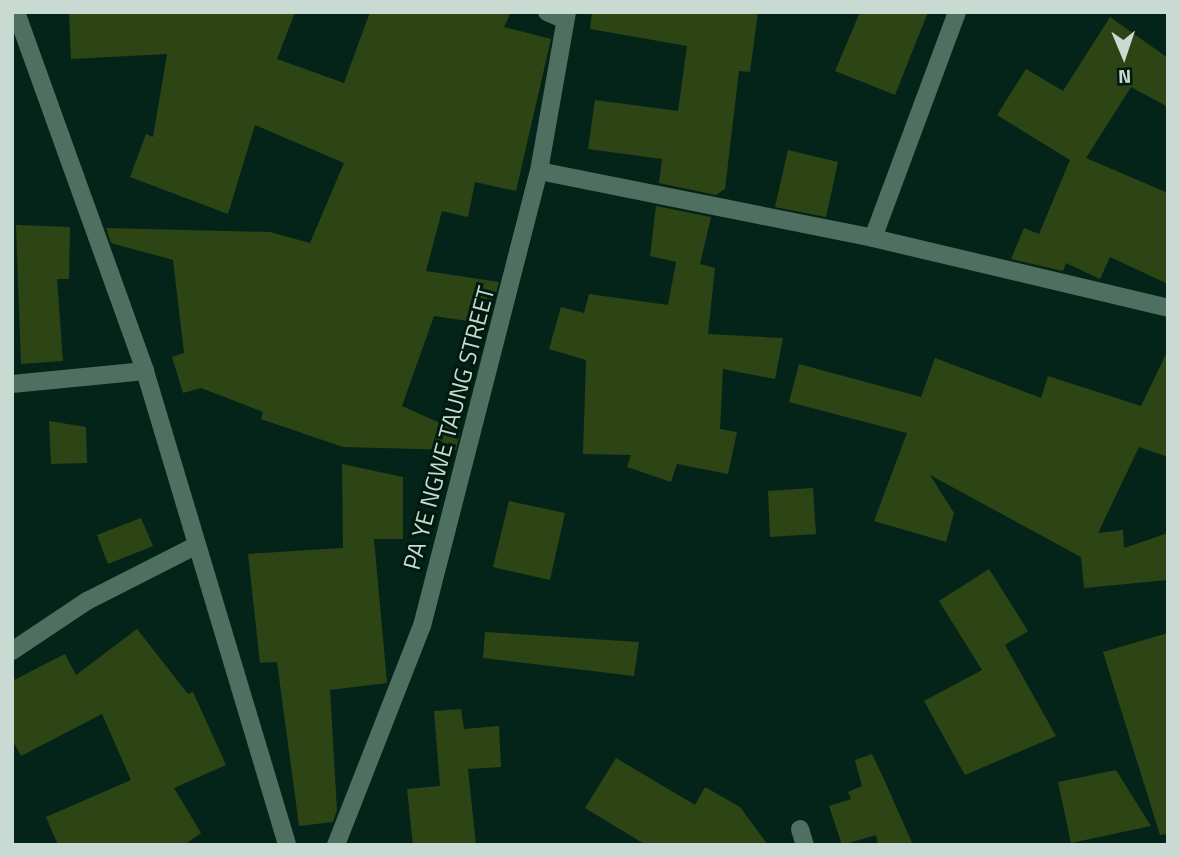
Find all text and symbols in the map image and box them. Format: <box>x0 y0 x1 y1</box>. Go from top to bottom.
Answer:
north arrow <box>1089 21 1159 91</box>
text: N <box>1118 63 1132 92</box>
street label: PA YE NGWE TAUNG STREET <box>397 283 501 573</box>

